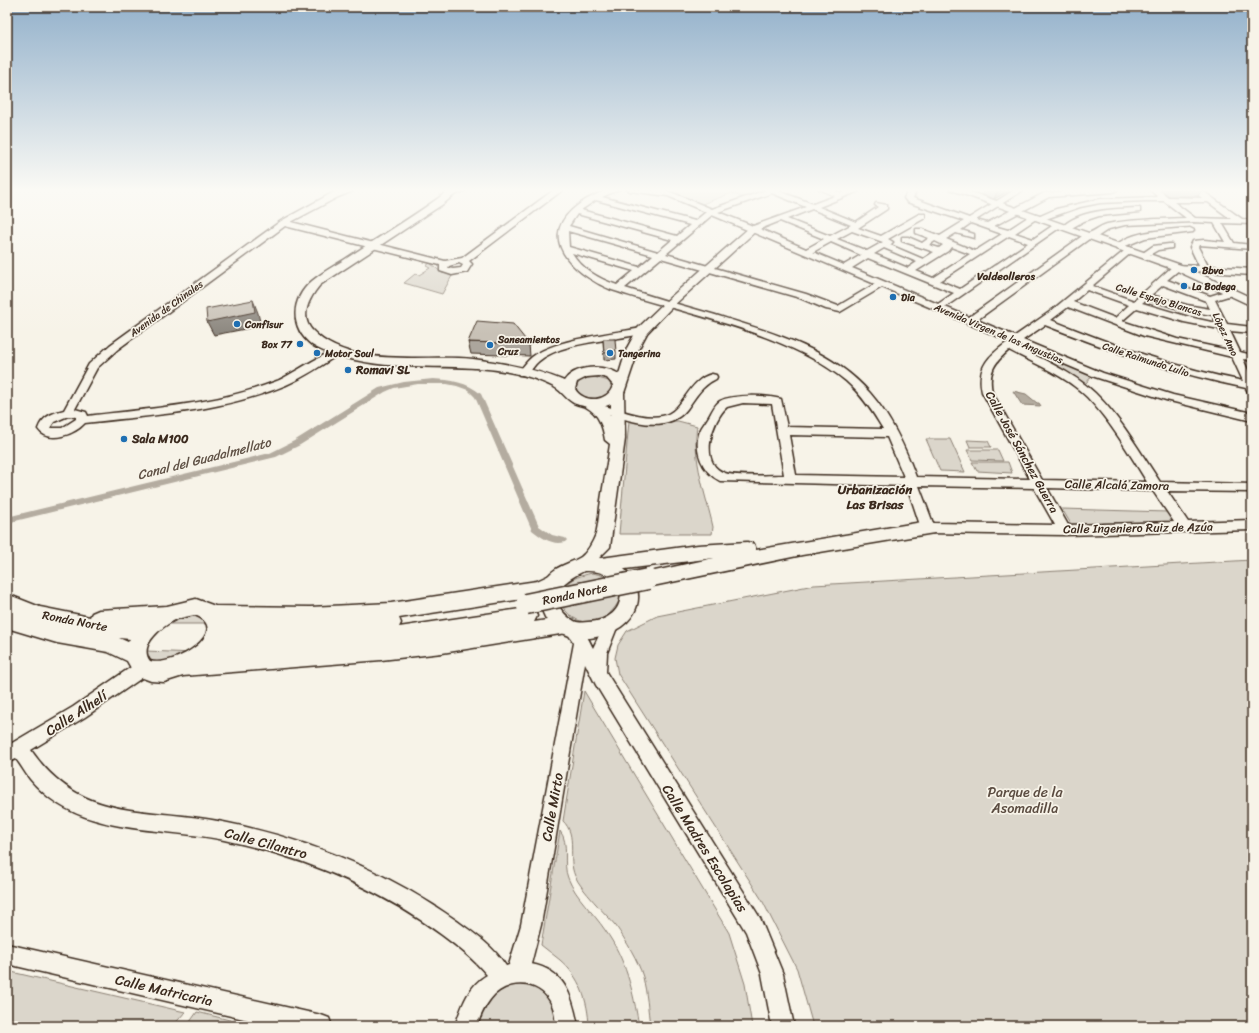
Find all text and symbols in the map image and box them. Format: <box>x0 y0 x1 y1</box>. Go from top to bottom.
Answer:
place label: Bbva <box>1202 262 1223 280</box>
marker: Bbva <box>1189 265 1199 275</box>
district label: Valdeolleros <box>977 267 1035 286</box>
street label: Avenida de Chinales <box>125 276 208 342</box>
street label: Calle Espejo Blancas <box>1113 278 1205 322</box>
place label: La Bodega <box>1192 278 1236 296</box>
marker: La Bodega <box>1179 281 1189 291</box>
place label: Dia <box>901 289 916 307</box>
marker: Dia <box>888 292 898 302</box>
street label: Avenida Virgen de las Angustias <box>930 298 1066 369</box>
street label: López Amo <box>1207 309 1243 359</box>
place label: Confisur <box>244 316 284 334</box>
marker: Confisur <box>232 319 242 329</box>
place label: Saneamientos Cruz <box>497 331 560 361</box>
place label: Box 77 <box>261 336 293 354</box>
street label: Calle Raimundo Lulio <box>1100 337 1191 382</box>
marker: Box 77 <box>295 339 305 349</box>
marker: Saneamientos Cruz <box>485 340 495 350</box>
place label: Motor Soul <box>324 345 375 363</box>
place label: Tangerina <box>618 345 661 363</box>
marker: Motor Soul <box>312 348 322 358</box>
marker: Tangerina <box>605 348 615 358</box>
place label: Romavi SL <box>355 359 410 381</box>
marker: Romavi SL <box>343 365 353 375</box>
street label: Calle José Sánchez Guerra <box>979 387 1065 517</box>
place label: Sala M100 <box>131 428 189 450</box>
water label: Canal del Guadalmellato <box>135 430 275 486</box>
marker: Sala M100 <box>119 434 129 444</box>
street label: Calle Alcalá Zamora <box>1065 473 1169 497</box>
district label: Urbanización Las Brisas <box>838 478 913 516</box>
street label: Calle Ingeniero Ruiz de Azúa <box>1063 516 1213 540</box>
street label: Ronda Norte <box>540 576 610 612</box>
street label: Ronda Norte <box>40 604 110 638</box>
street label: Calle Alhelí <box>40 683 114 743</box>
street label: Calle Mirto <box>534 771 571 843</box>
street label: Calle Madres Escolapias <box>655 779 755 918</box>
park label: Parque de la Asomadilla <box>987 780 1064 821</box>
street label: Calle Cilantro <box>222 820 310 867</box>
street label: Calle Matricaria <box>113 967 215 1014</box>

